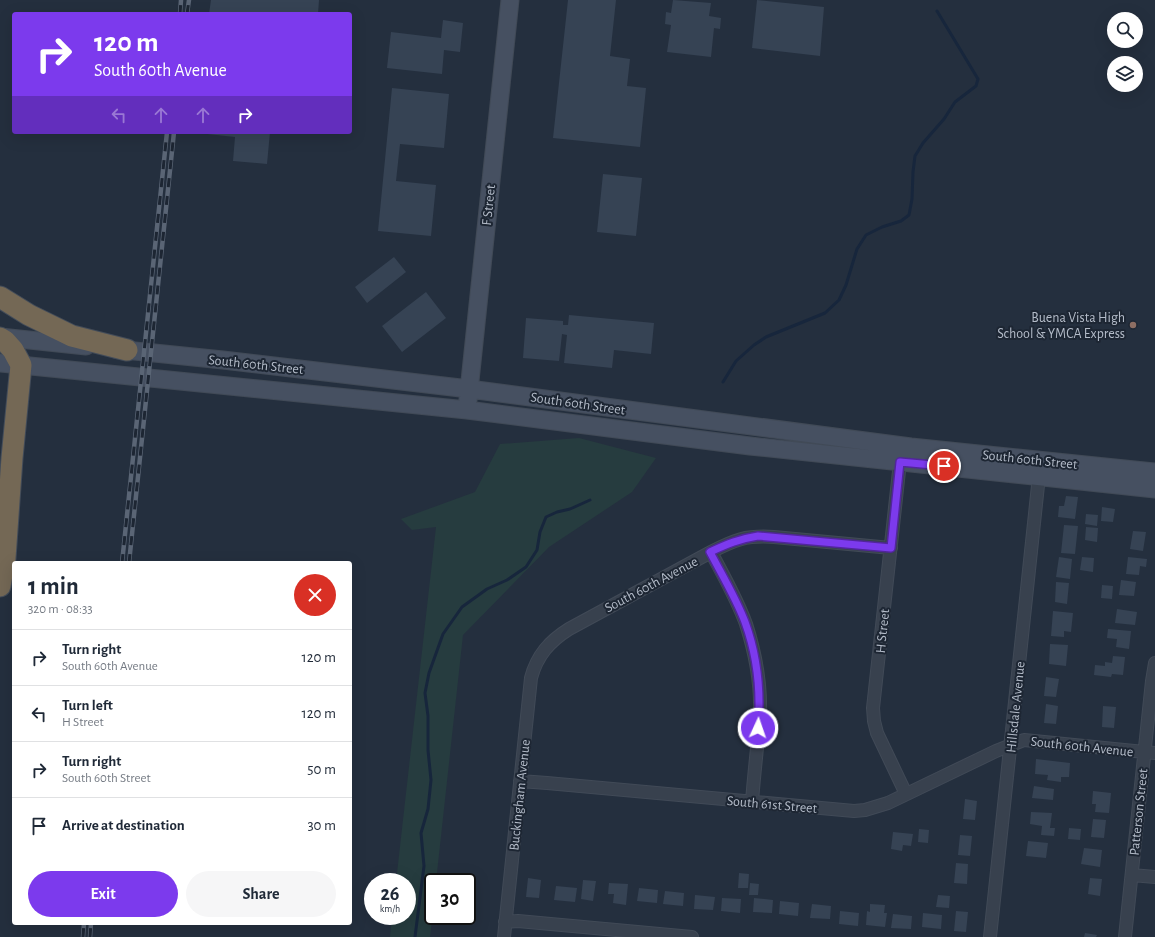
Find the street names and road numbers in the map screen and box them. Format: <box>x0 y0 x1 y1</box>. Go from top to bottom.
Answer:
street label: F Street <box>480 183 498 226</box>
street label: South 60th Street <box>208 353 305 377</box>
street label: South 60th Street <box>530 390 627 418</box>
street label: South 60th Street <box>982 448 1079 472</box>
street label: South 60th Avenue <box>603 554 700 615</box>
street label: H Street <box>874 608 892 654</box>
street label: Hillsdale Avenue <box>1004 661 1028 753</box>
street label: South 60th Avenue <box>1030 735 1134 759</box>
street label: Buckingham Avenue <box>507 739 533 851</box>
street label: Patterson Street <box>1127 767 1151 856</box>
street label: South 61st Street <box>726 794 818 816</box>

